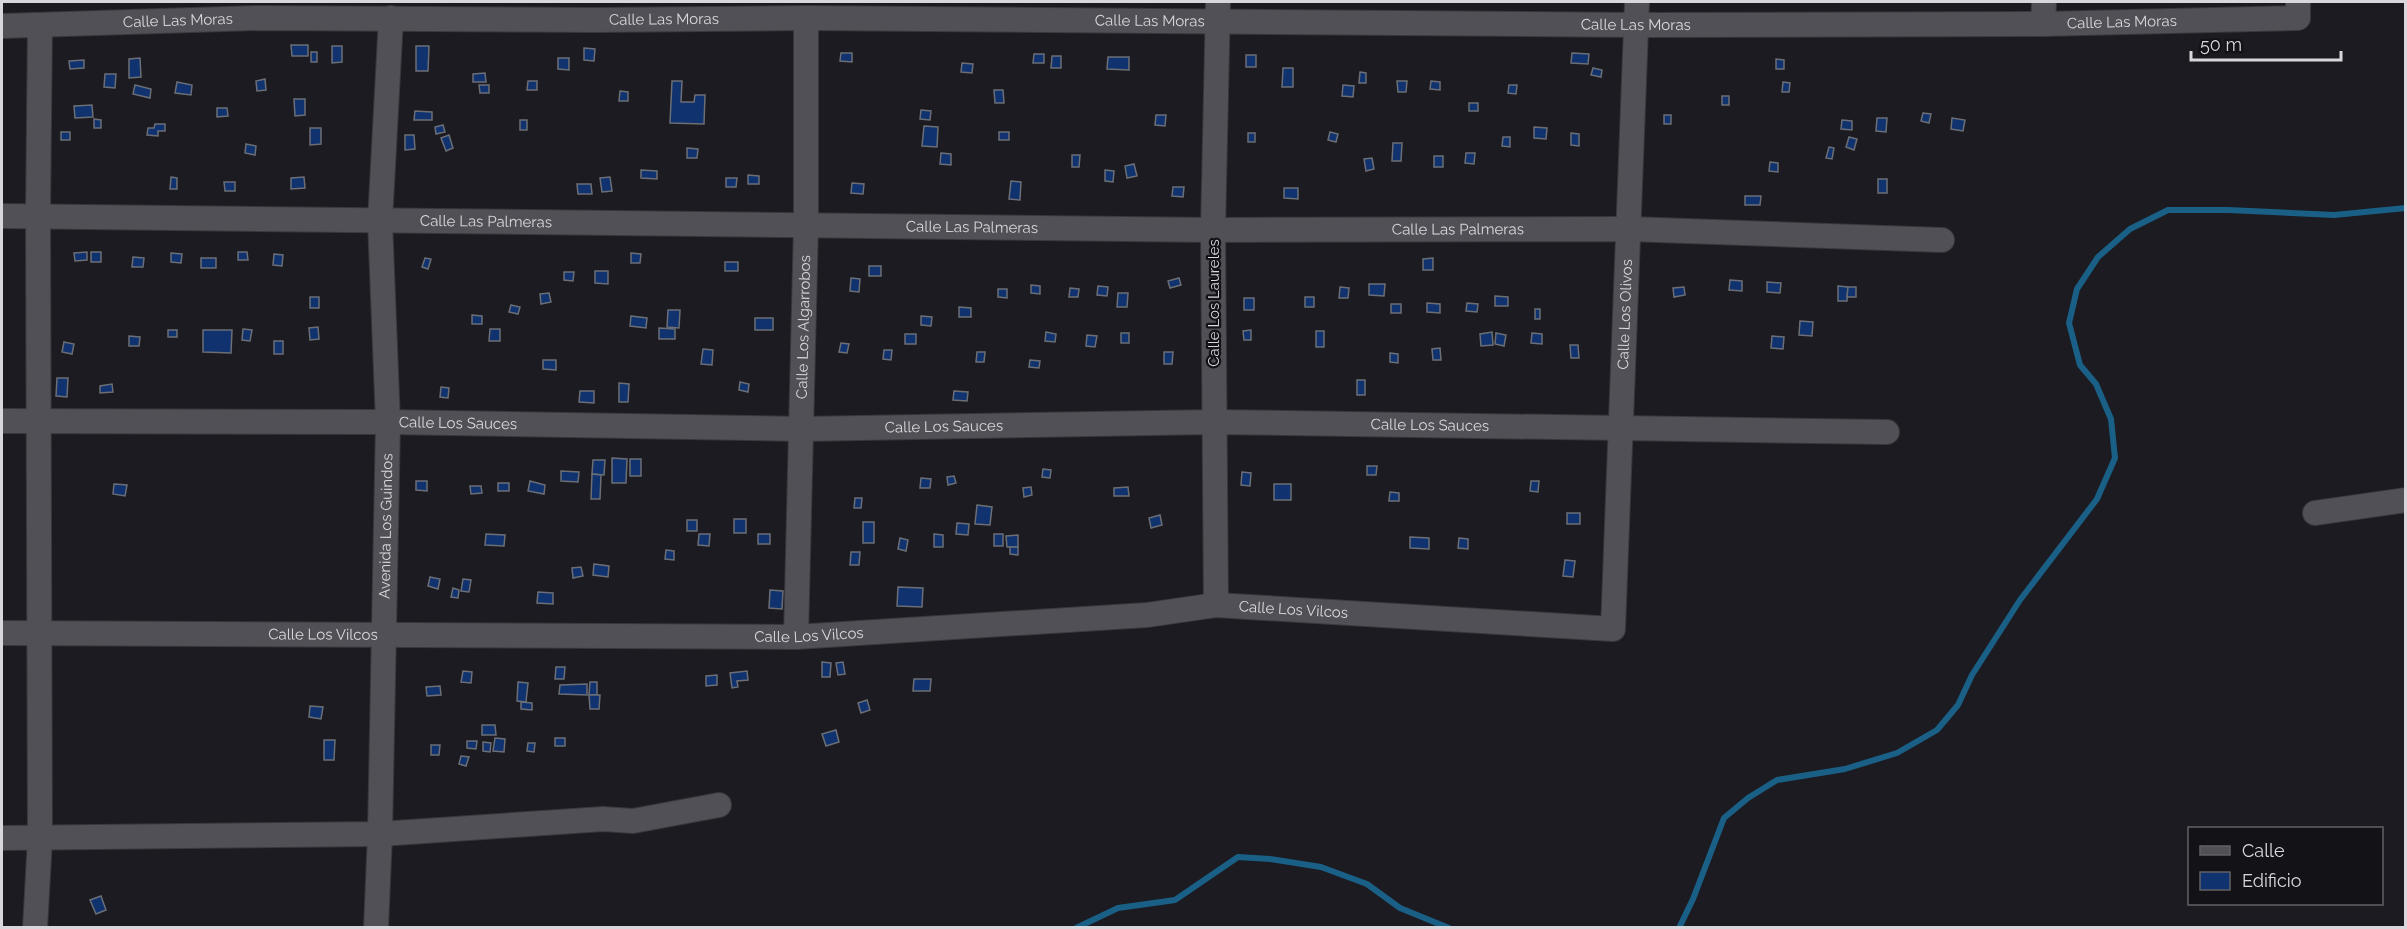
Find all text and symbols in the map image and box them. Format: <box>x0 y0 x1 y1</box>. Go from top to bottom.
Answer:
street label: Calle Las Moras <box>123 10 233 31</box>
street label: Calle Las Moras <box>609 10 719 29</box>
street label: Calle Las Moras <box>1095 11 1205 30</box>
street label: Calle Las Moras <box>2067 12 2177 32</box>
street label: Calle Las Moras <box>1581 16 1691 34</box>
scale bar <box>2191 24 2341 62</box>
text: 50 m <box>2200 34 2242 55</box>
street label: Calle Las Palmeras <box>420 212 552 231</box>
street label: Calle Las Palmeras <box>906 217 1038 237</box>
street label: Calle Las Palmeras <box>1392 220 1524 239</box>
street label: Calle Los Laureles <box>1205 239 1223 367</box>
street label: Calle Los Algarrobos <box>793 255 814 399</box>
street label: Calle Los Olivos <box>1614 259 1636 370</box>
street label: Calle Los Sauces <box>399 413 517 433</box>
street label: Calle Los Sauces <box>1371 415 1489 435</box>
street label: Calle Los Sauces <box>885 417 1003 437</box>
street label: Avenida Los Guindos <box>376 453 396 599</box>
street label: Calle Los Vilcos <box>1238 597 1349 622</box>
street label: Calle Los Vilcos <box>754 624 864 646</box>
street label: Calle Los Vilcos <box>268 625 378 644</box>
legend <box>2188 827 2383 905</box>
text: Calle <box>2242 840 2285 861</box>
text: Edificio <box>2242 870 2302 891</box>

